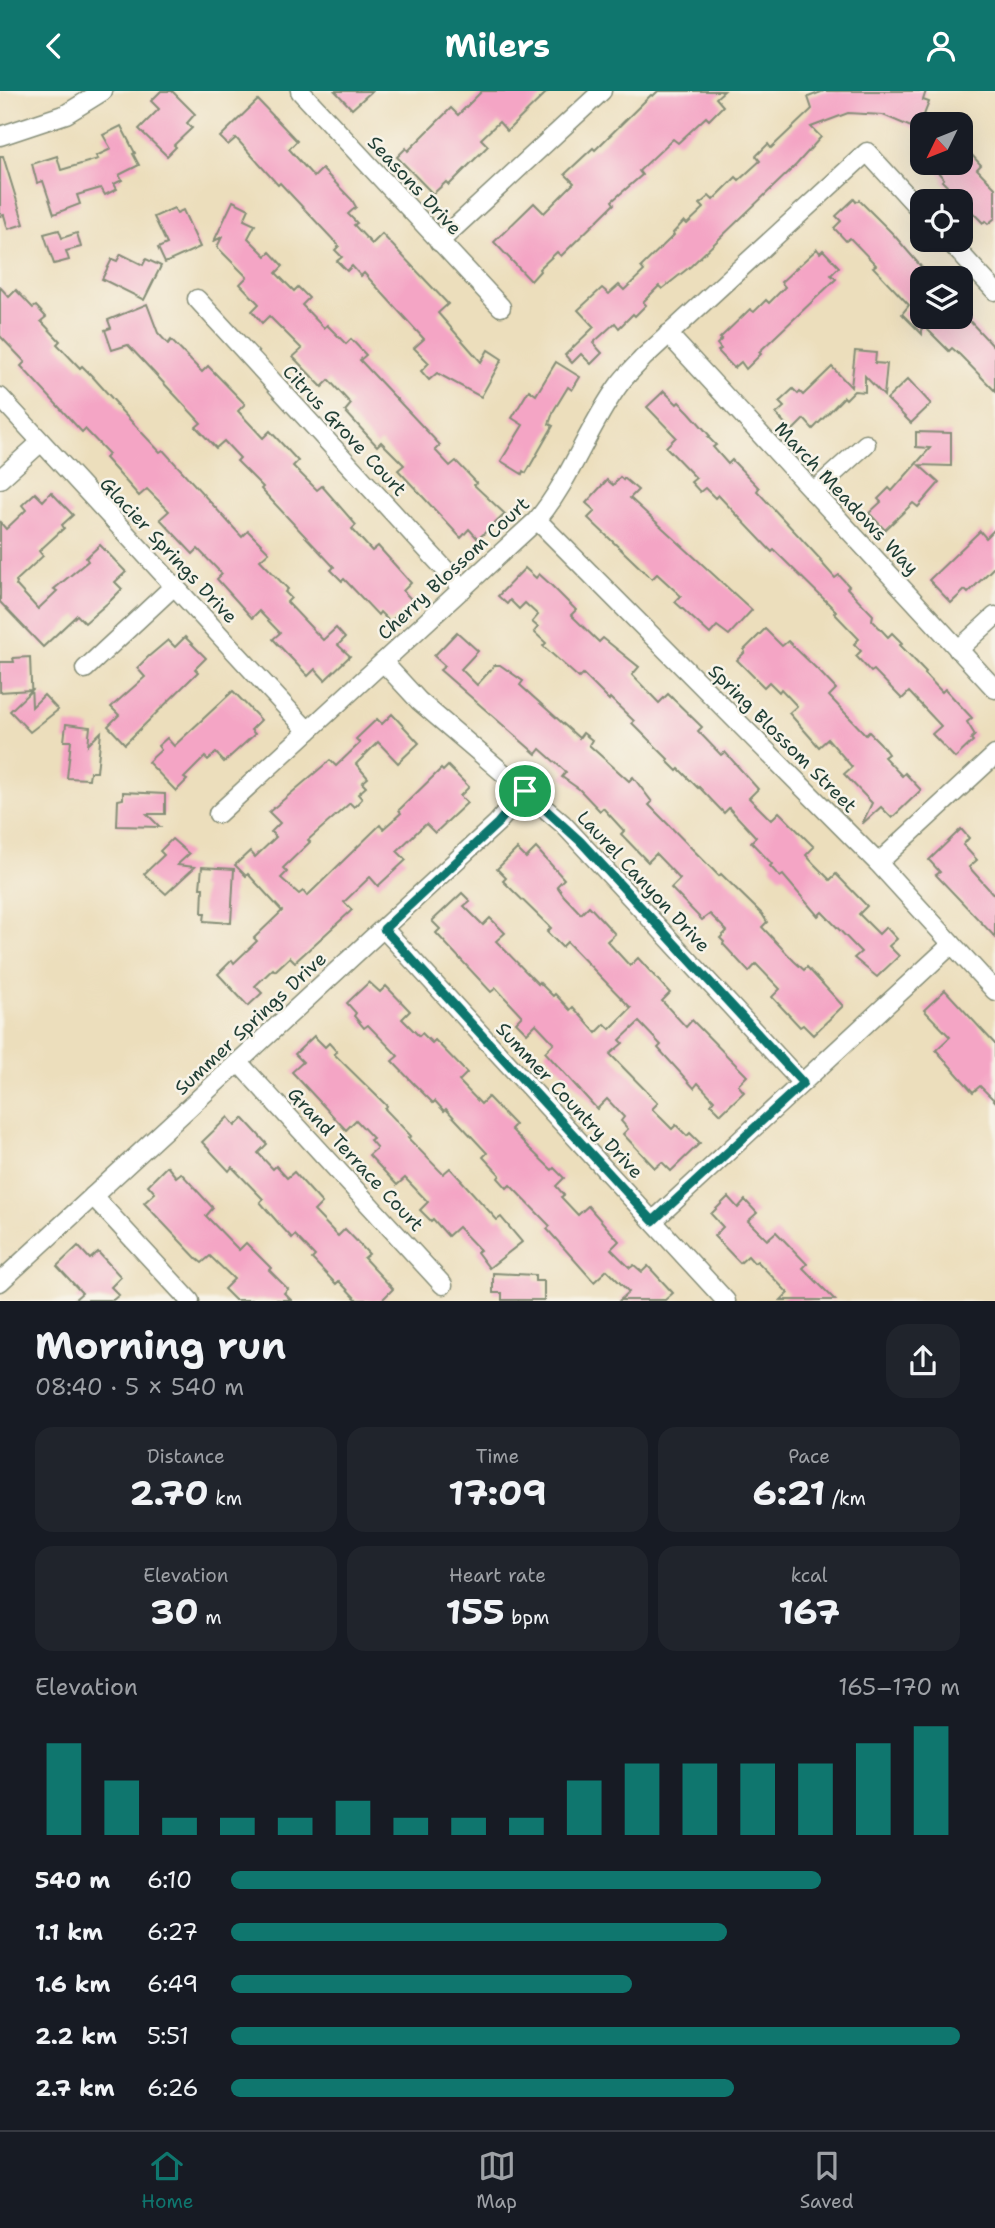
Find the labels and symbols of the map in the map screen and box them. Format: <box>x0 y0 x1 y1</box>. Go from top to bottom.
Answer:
north arrow <box>910 112 973 175</box>
street label: Seasons Drive <box>362 130 467 240</box>
street label: Citrus Grove Court <box>277 359 412 501</box>
street label: March Meadows Way <box>769 416 924 580</box>
street label: Glacier Springs Drive <box>94 472 243 629</box>
street label: Cherry Blossom Court <box>372 491 535 645</box>
street label: Spring Blossom Street <box>703 659 862 818</box>
pin <box>495 761 555 821</box>
street label: Laurel Canyon Drive <box>571 805 716 958</box>
street label: Summer Springs Drive <box>169 946 332 1100</box>
street label: Summer Country Drive <box>491 1017 649 1184</box>
street label: Grand Terrace Court <box>282 1082 429 1237</box>

